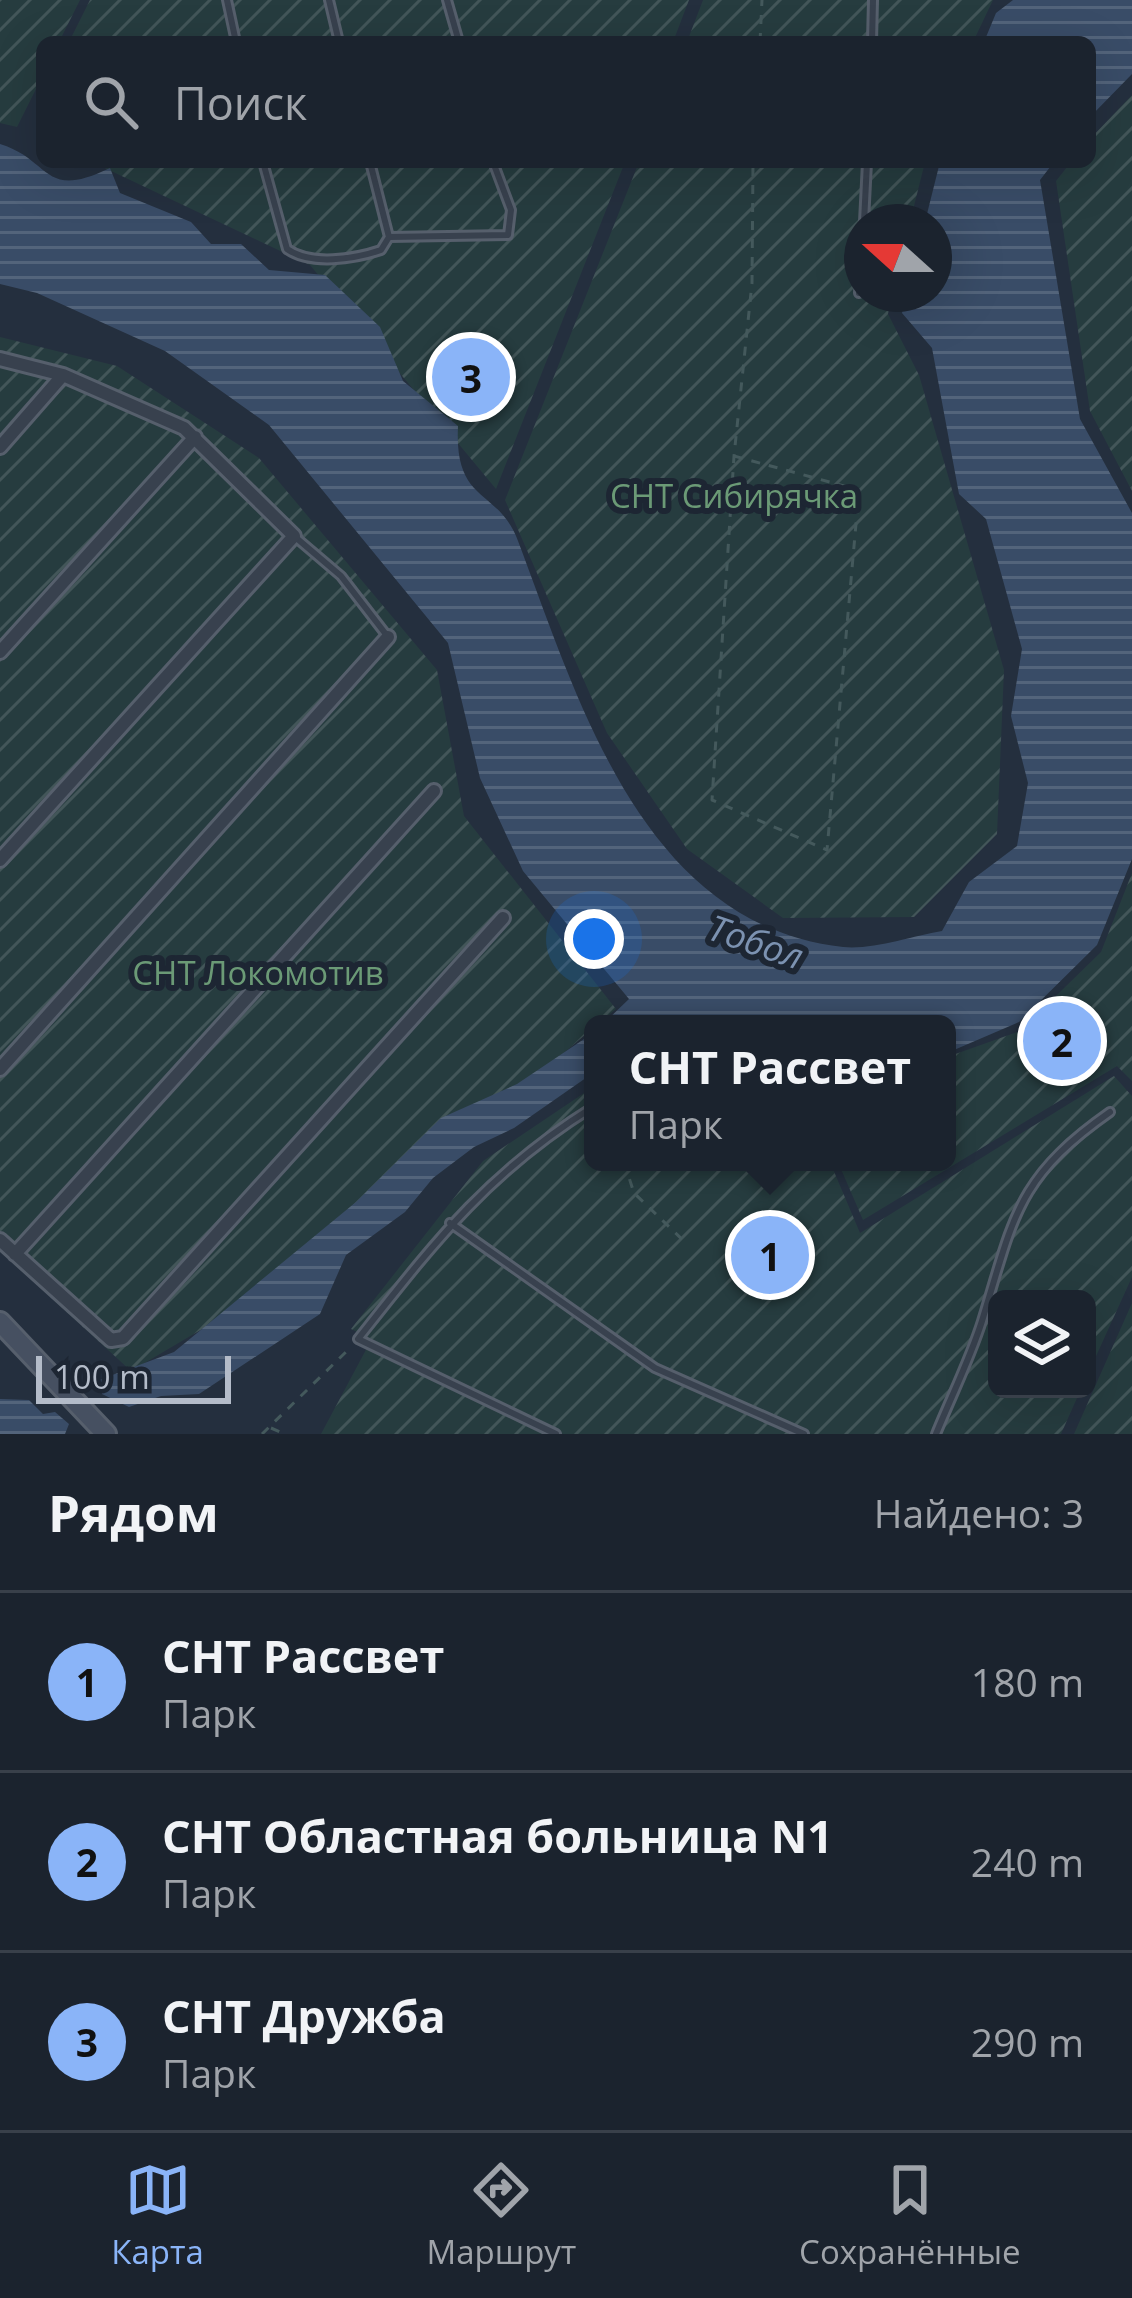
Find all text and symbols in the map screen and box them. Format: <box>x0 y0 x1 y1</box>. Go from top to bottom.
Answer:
search box <box>36 36 1096 168</box>
icon: search <box>78 69 144 135</box>
text: Поиск <box>174 72 307 133</box>
north arrow <box>844 204 952 312</box>
pin: 3 <box>432 332 510 422</box>
park label: СНТ Сибирячка <box>610 473 858 518</box>
water label: Тобол <box>702 902 810 981</box>
your location <box>564 909 624 969</box>
park label: СНТ Локомотив <box>132 950 384 995</box>
pin: 2 <box>1023 996 1101 1086</box>
popup <box>584 1015 956 1171</box>
text: СНТ Рассвет <box>629 1036 911 1097</box>
text: Парк <box>629 1097 723 1150</box>
pin: 1 <box>731 1210 809 1300</box>
map controls <box>988 1290 1096 1398</box>
button: layers <box>988 1290 1096 1398</box>
scale bar <box>36 1350 231 1403</box>
text: 100 m <box>54 1354 150 1399</box>
text: Рядом <box>48 1477 219 1547</box>
text: Найдено: 3 <box>874 1486 1084 1539</box>
text: СНТ Рассвет <box>162 1625 444 1686</box>
text: 1 <box>76 1655 98 1708</box>
text: 180 m <box>971 1655 1084 1708</box>
text: Парк <box>162 1686 256 1739</box>
text: СНТ Областная больница N1 <box>162 1805 833 1866</box>
text: 2 <box>76 1835 98 1888</box>
text: 240 m <box>971 1835 1084 1888</box>
text: Парк <box>162 1866 256 1919</box>
text: СНТ Дружба <box>162 1985 446 2046</box>
text: 3 <box>76 2015 98 2068</box>
text: 290 m <box>971 2015 1084 2068</box>
text: Парк <box>162 2046 256 2099</box>
tab: Карта <box>111 2157 204 2274</box>
tab: Маршрут <box>427 2157 576 2274</box>
tab: Сохранённые <box>799 2157 1021 2274</box>

